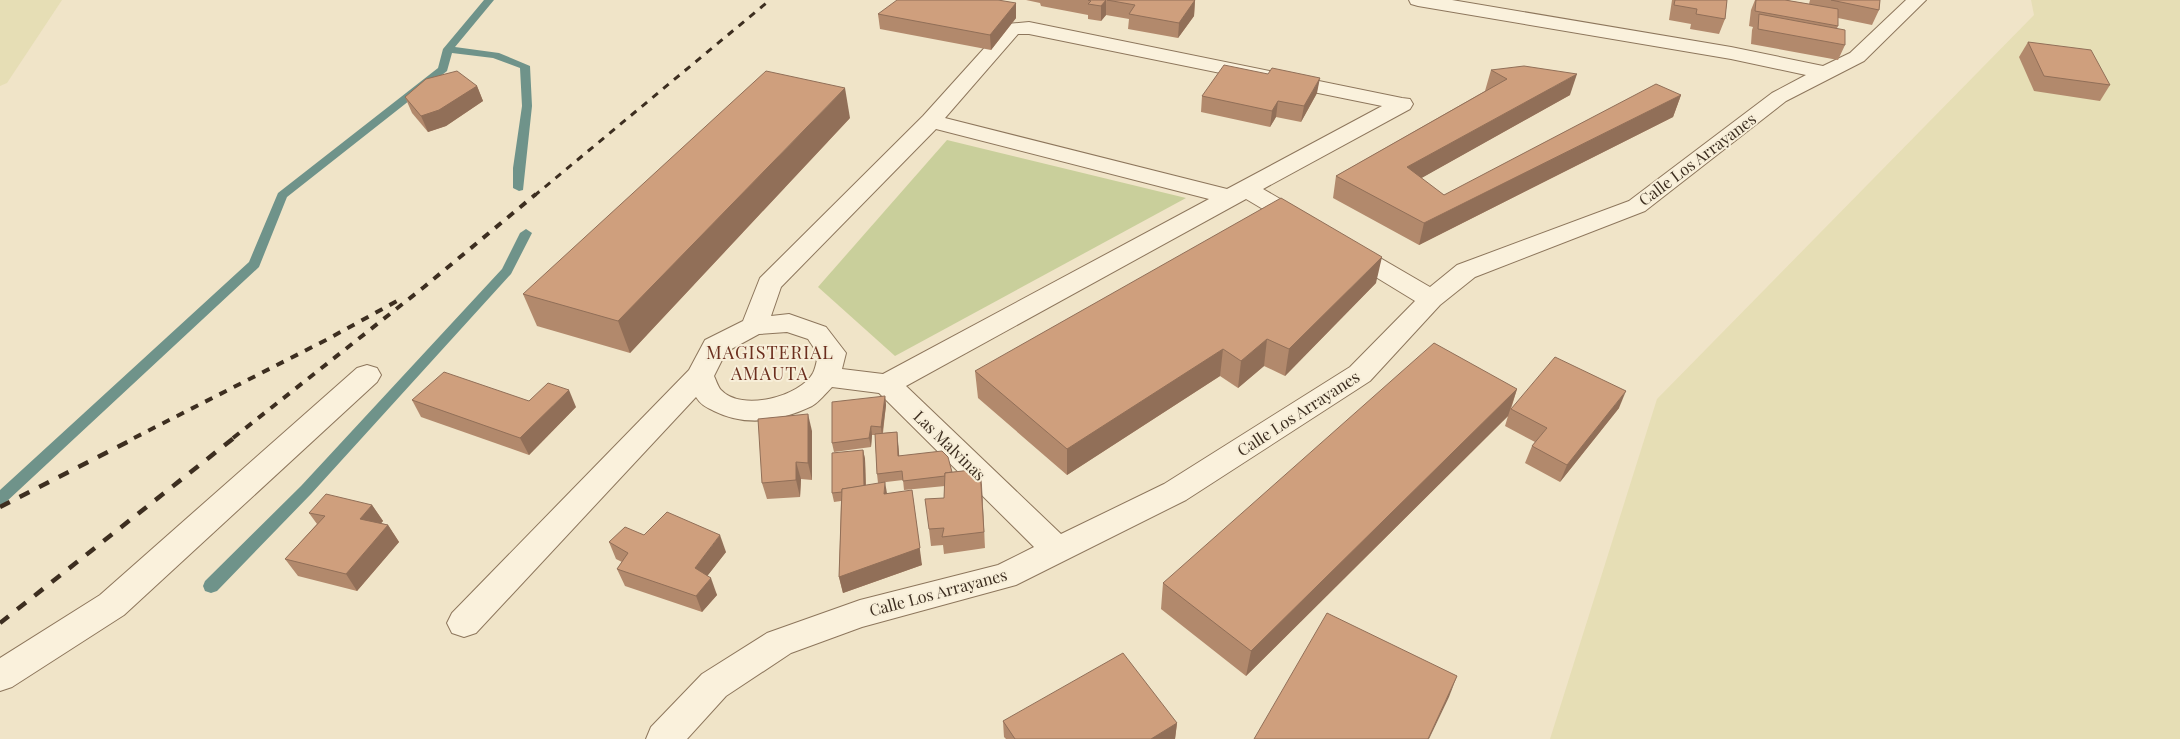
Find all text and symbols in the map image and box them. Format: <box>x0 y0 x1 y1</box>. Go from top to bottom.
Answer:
street label: Calle Los Arrayanes <box>1634 108 1760 210</box>
district label: MAGISTERIAL AMAUTA <box>706 340 834 385</box>
street label: Calle Los Arrayanes <box>1233 366 1363 460</box>
street label: Las Malvinas <box>910 405 990 485</box>
street label: Calle Los Arrayanes <box>867 564 1009 620</box>

